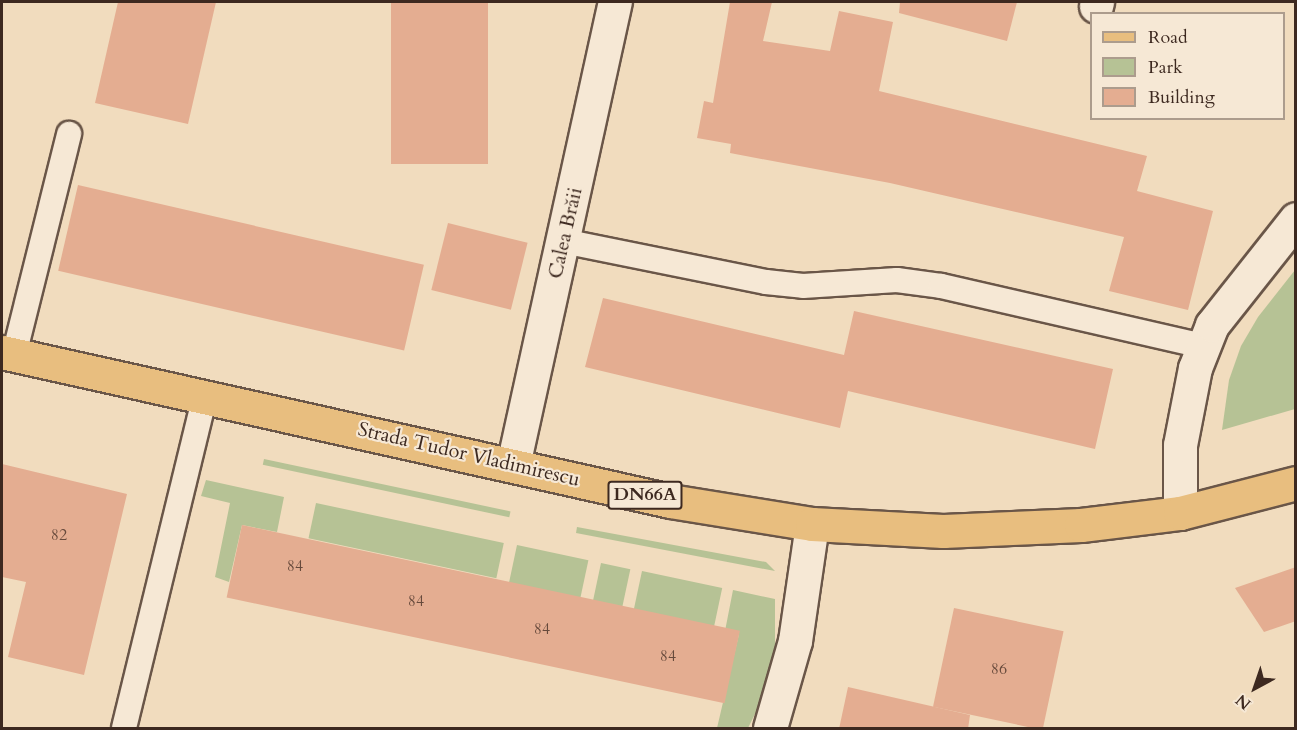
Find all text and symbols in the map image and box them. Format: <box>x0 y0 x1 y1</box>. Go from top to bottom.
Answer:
legend <box>1090 12 1285 120</box>
text: Road <box>1148 25 1188 50</box>
text: Park <box>1148 55 1183 80</box>
text: Building <box>1148 85 1215 110</box>
street label: Calea Brăii <box>543 185 587 281</box>
street label: Strada Tudor Vladimirescu <box>356 417 582 491</box>
road number: DN66A <box>606 480 684 510</box>
house number: 82 <box>51 525 67 545</box>
house number: 84 <box>287 556 303 576</box>
house number: 84 <box>408 591 424 611</box>
house number: 84 <box>534 619 550 639</box>
house number: 84 <box>660 646 676 666</box>
north arrow <box>1225 658 1285 718</box>
house number: 86 <box>991 659 1007 679</box>
text: N <box>1231 689 1256 715</box>

